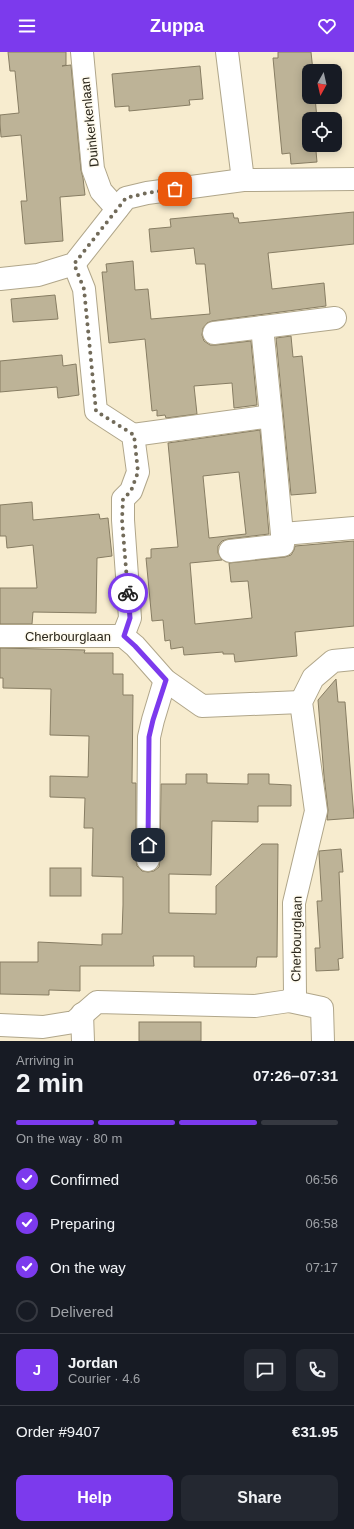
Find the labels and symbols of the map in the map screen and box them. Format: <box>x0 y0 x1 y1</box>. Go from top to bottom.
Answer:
north arrow <box>302 64 342 104</box>
street label: Duinkerkenlaan <box>77 76 102 168</box>
pin <box>158 172 192 206</box>
courier <box>108 573 148 613</box>
street label: Cherbourglaan <box>25 629 111 644</box>
pin <box>131 828 165 862</box>
street label: Cherbourglaan <box>288 896 305 982</box>

